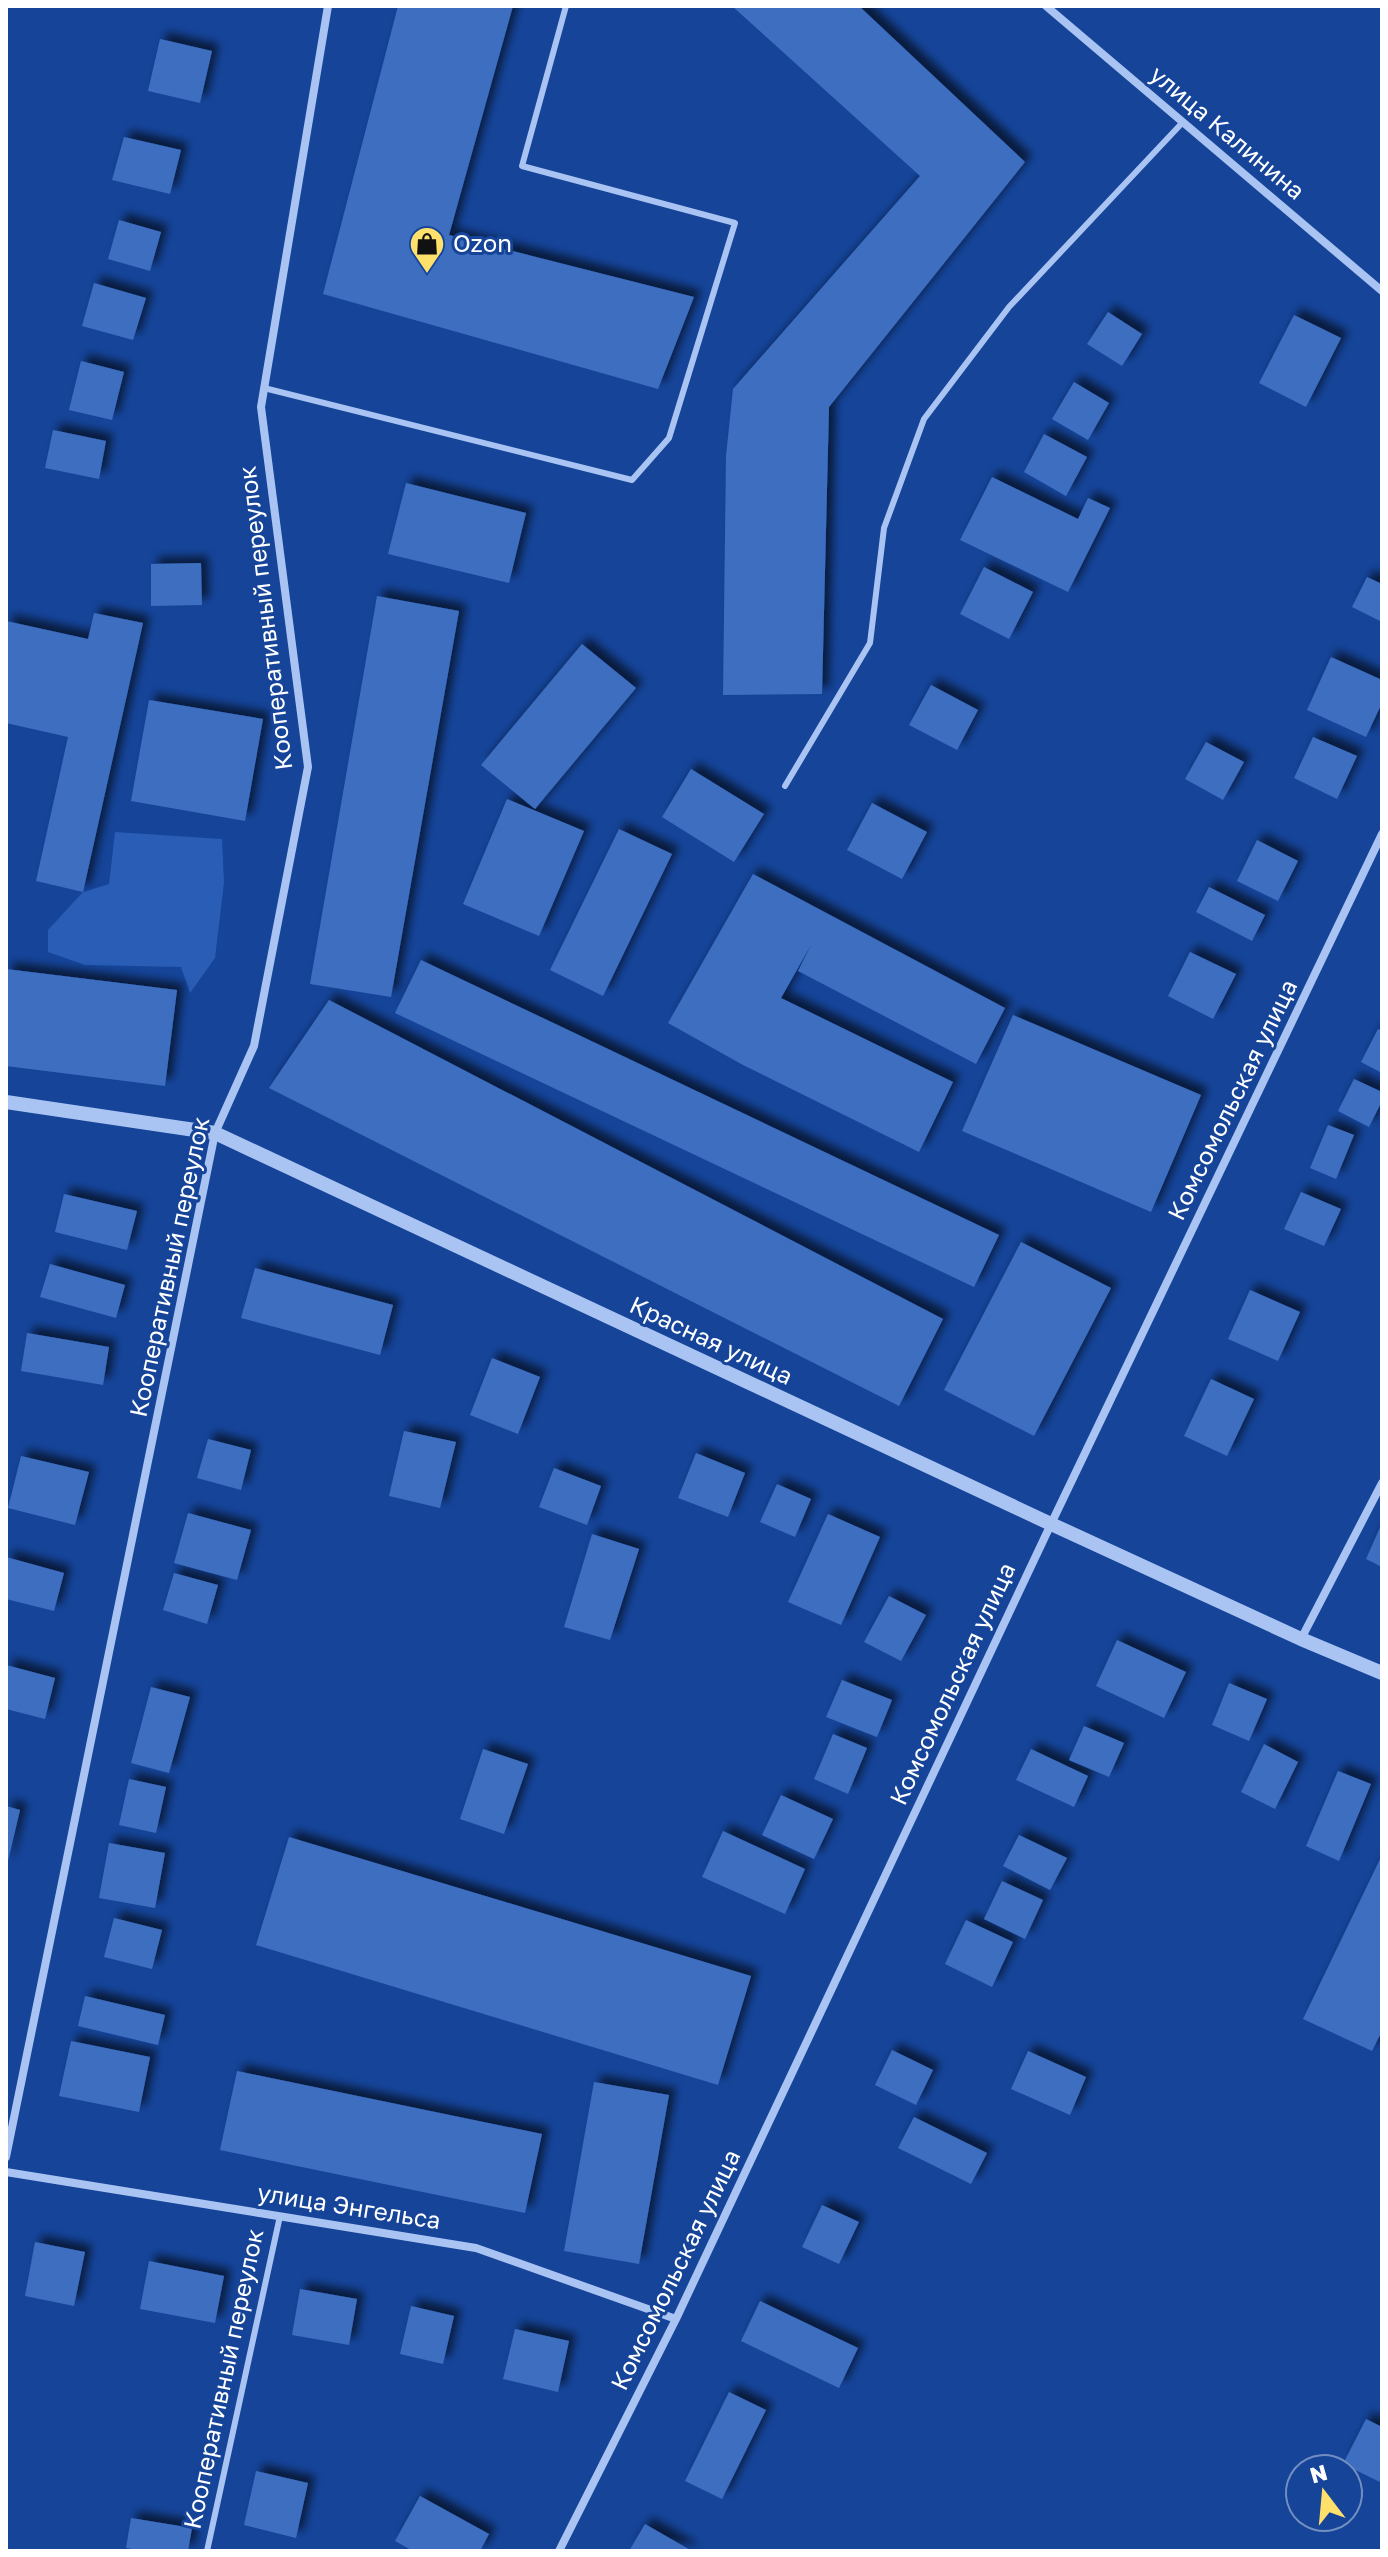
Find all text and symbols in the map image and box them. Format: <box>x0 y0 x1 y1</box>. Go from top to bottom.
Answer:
street label: улица Калинина <box>1145 59 1311 205</box>
shop icon: Ozon <box>408 225 446 275</box>
place label: Ozon <box>453 228 512 257</box>
street label: Кооперативный переулок <box>231 464 298 772</box>
street label: Комсомольская улица <box>1161 974 1303 1224</box>
street label: Кооперативный переулок <box>123 1114 215 1419</box>
street label: Красная улица <box>626 1289 798 1390</box>
street label: Комсомольская улица <box>883 1558 1021 1809</box>
street label: Комсомольская улица <box>604 2144 746 2394</box>
street label: улица Энгельса <box>255 2177 443 2234</box>
street label: Кооперативный переулок <box>177 2226 269 2531</box>
north arrow <box>1284 2453 1364 2533</box>
text: N <box>1307 2458 1330 2489</box>

